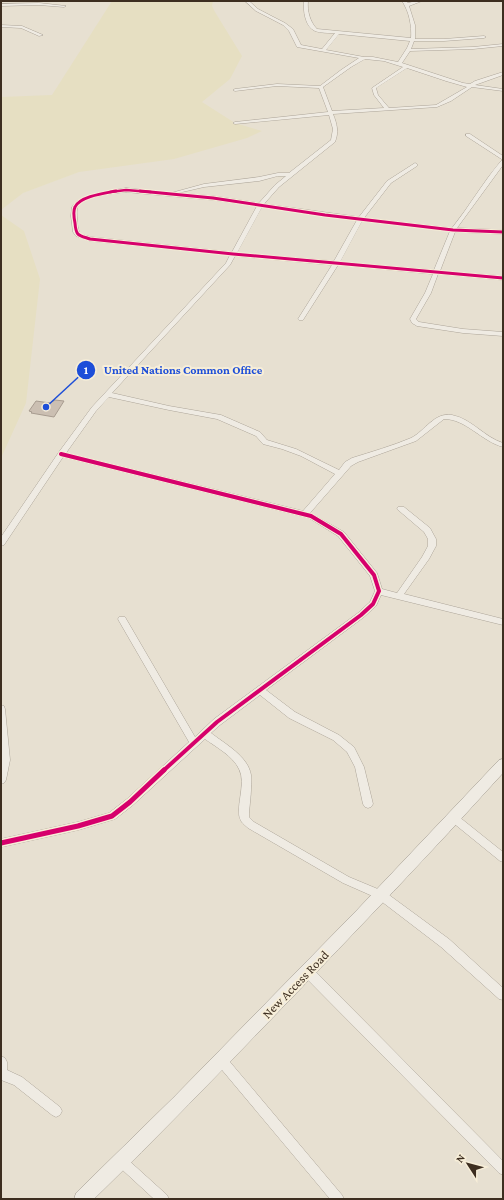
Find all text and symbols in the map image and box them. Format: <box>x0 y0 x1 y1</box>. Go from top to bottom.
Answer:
callout: United Nations Common Office <box>76 358 271 382</box>
text: 1 <box>84 363 89 377</box>
text: United Nations Common Office <box>104 363 263 377</box>
street label: New Access Road <box>259 947 332 1022</box>
north arrow <box>448 1144 488 1184</box>
text: N <box>453 1151 467 1165</box>

